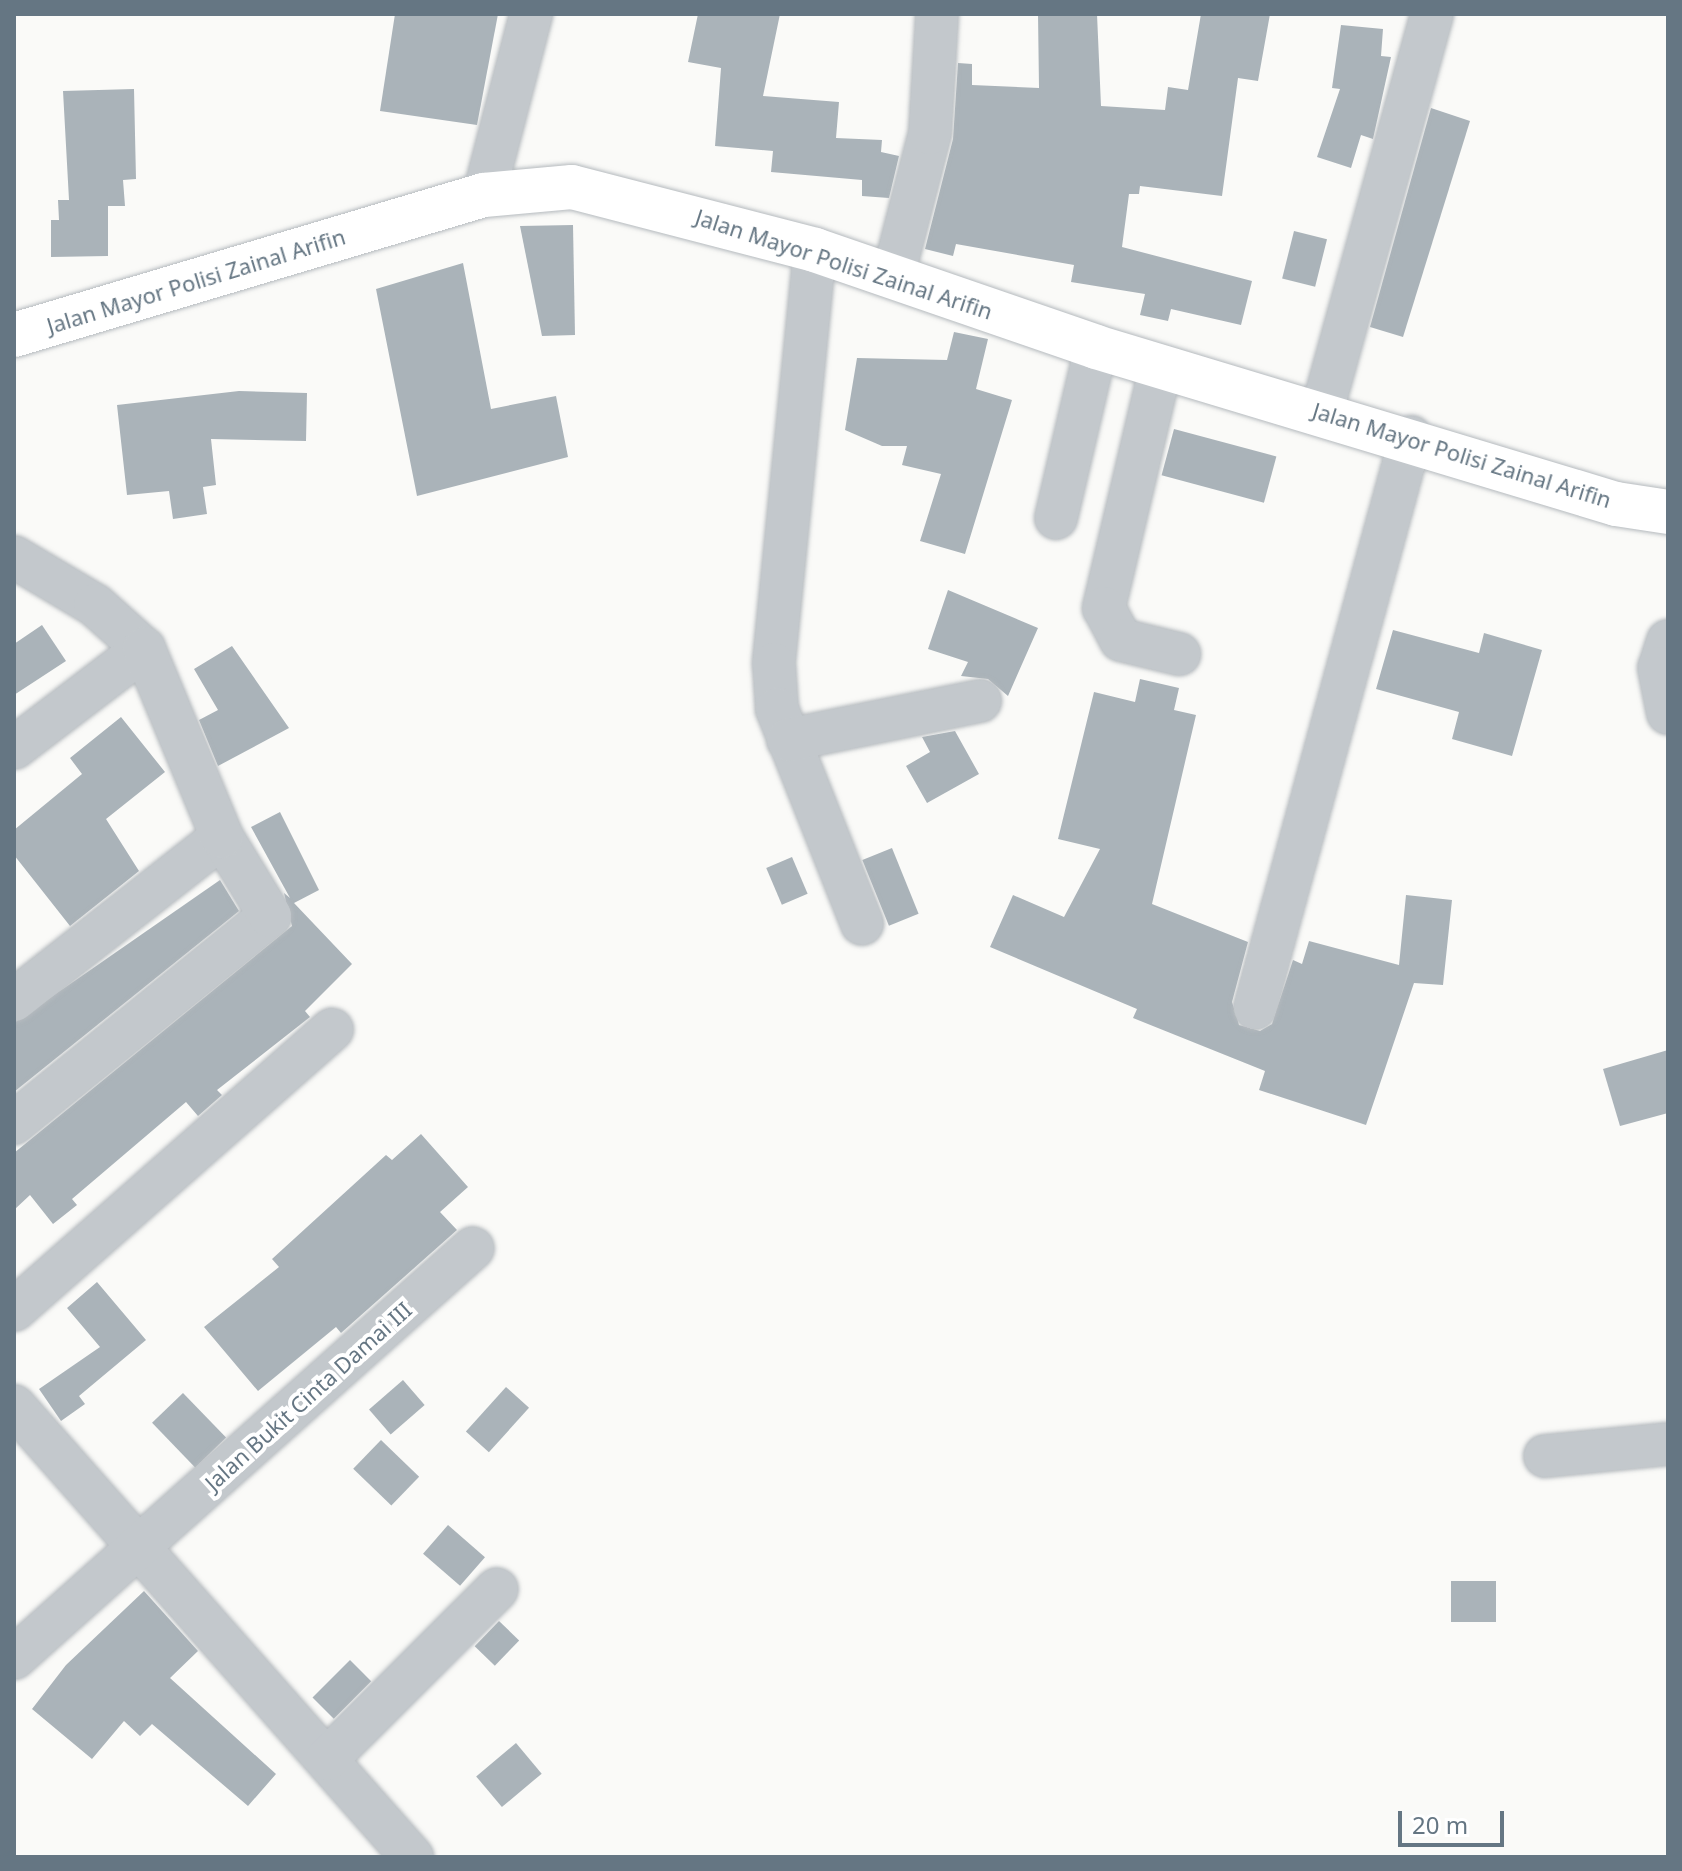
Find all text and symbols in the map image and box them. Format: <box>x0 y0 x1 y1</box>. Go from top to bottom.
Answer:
street label: Jalan Mayor Polisi Zainal Arifin <box>692 203 996 325</box>
street label: Jalan Mayor Polisi Zainal Arifin <box>44 223 348 339</box>
street label: Jalan Mayor Polisi Zainal Arifin <box>1310 397 1614 513</box>
street label: Jalan Bukit Cinta Damai III <box>199 1296 417 1496</box>
scale bar <box>1402 1795 1508 1845</box>
text: 20 m <box>1412 1808 1468 1841</box>

